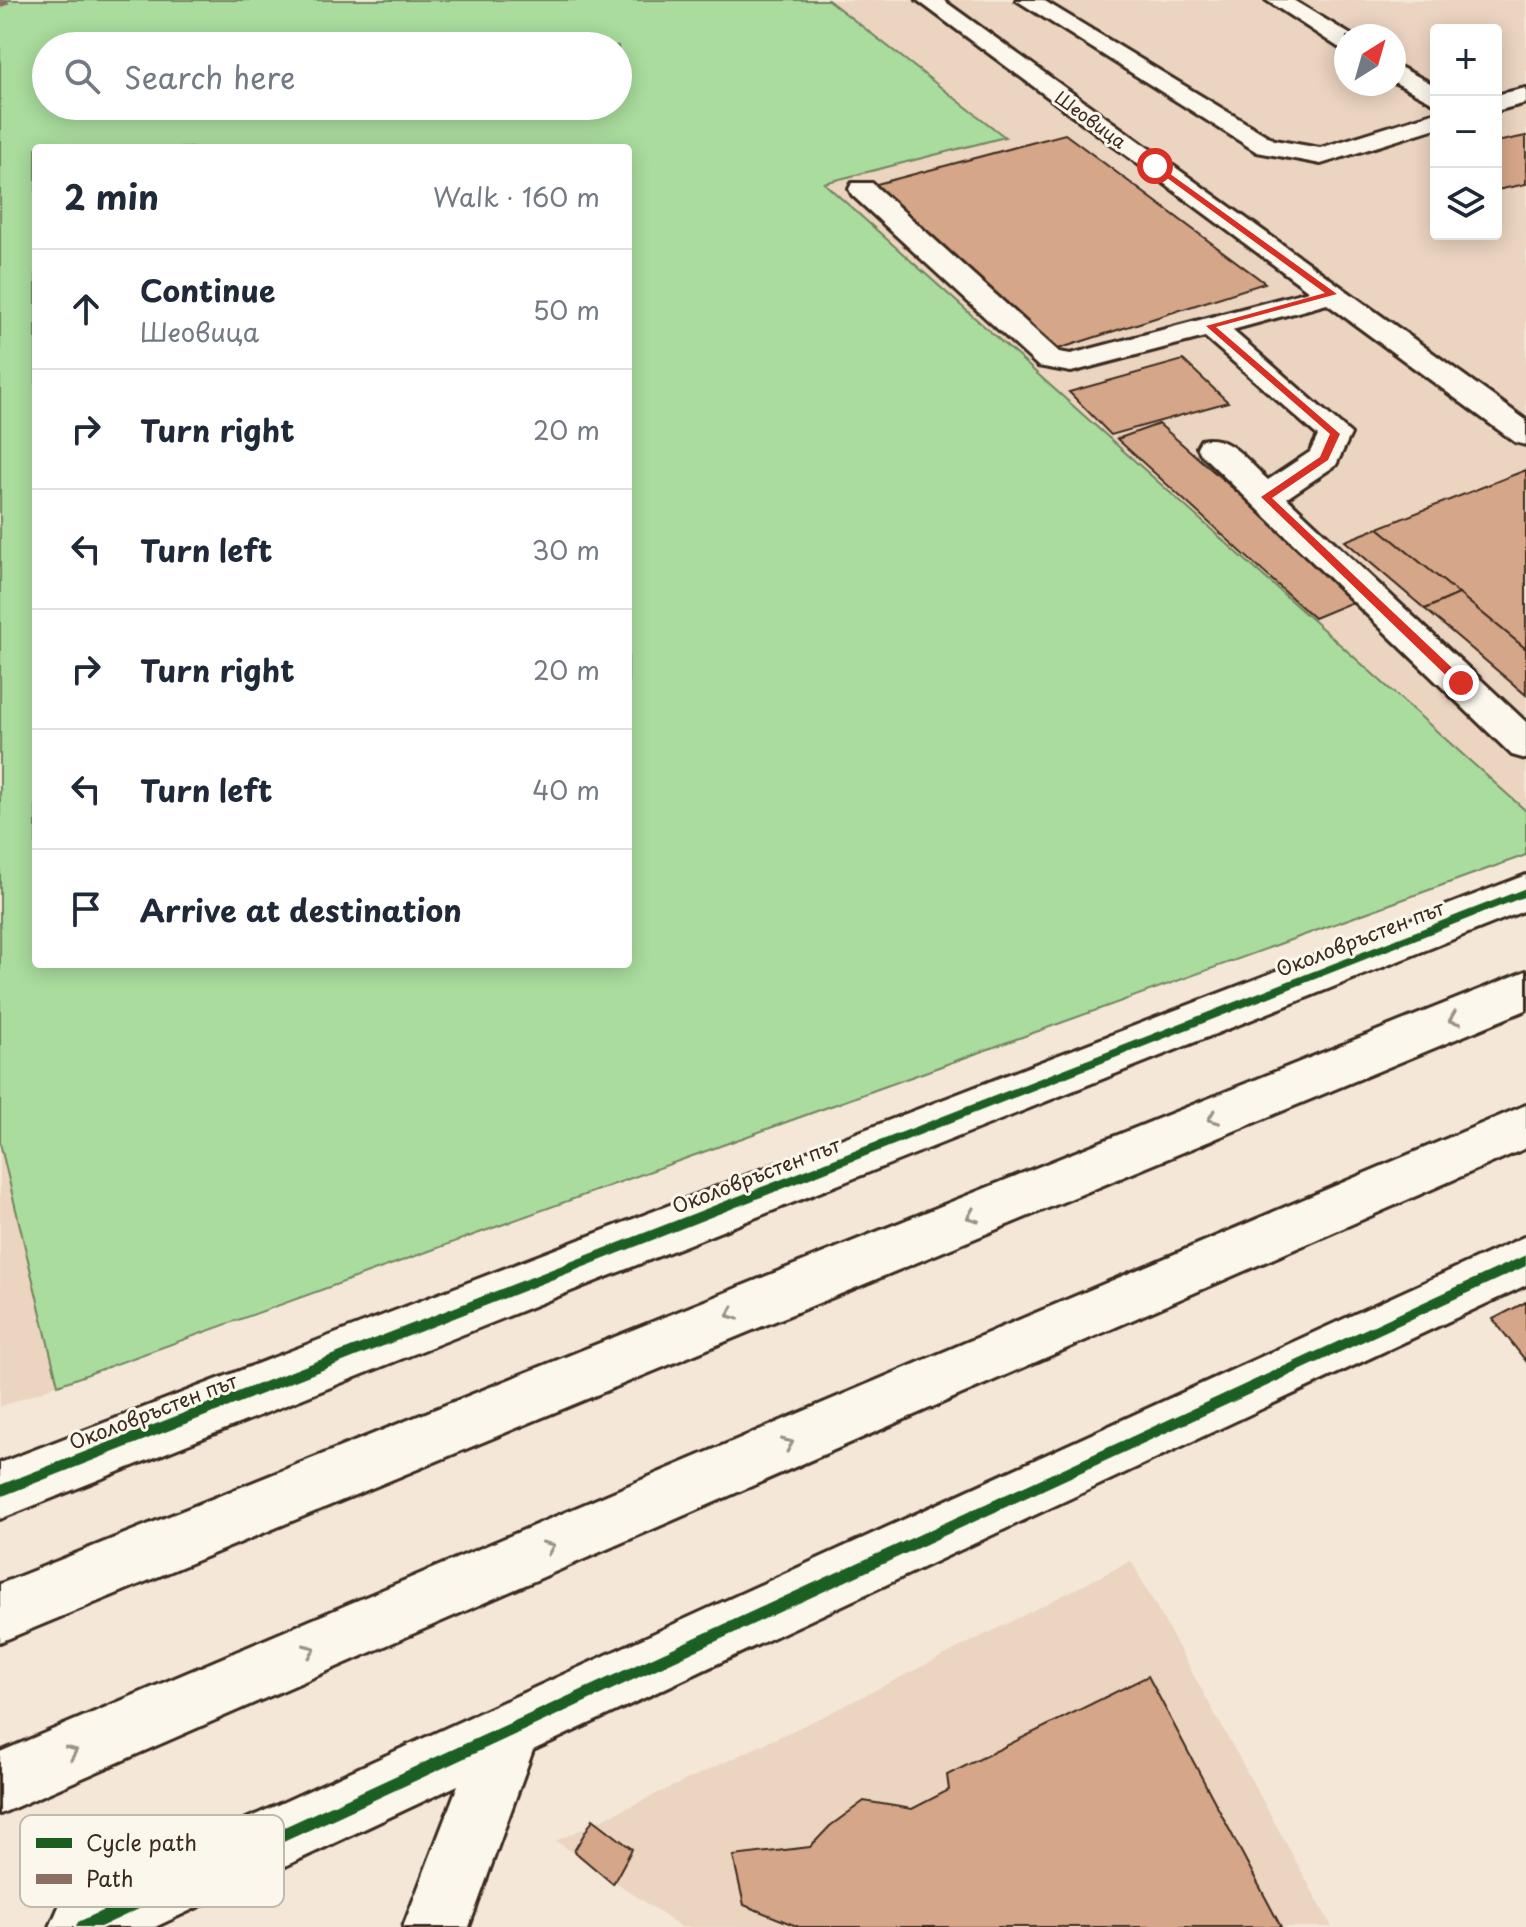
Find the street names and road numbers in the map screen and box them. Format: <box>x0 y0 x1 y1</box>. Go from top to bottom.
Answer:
street label: Шеовица <box>1050 84 1133 155</box>
street label: Околовръстен път <box>1272 892 1449 984</box>
street label: Околовръстен път <box>668 1129 845 1221</box>
street label: Околовръстен път <box>65 1365 242 1457</box>

